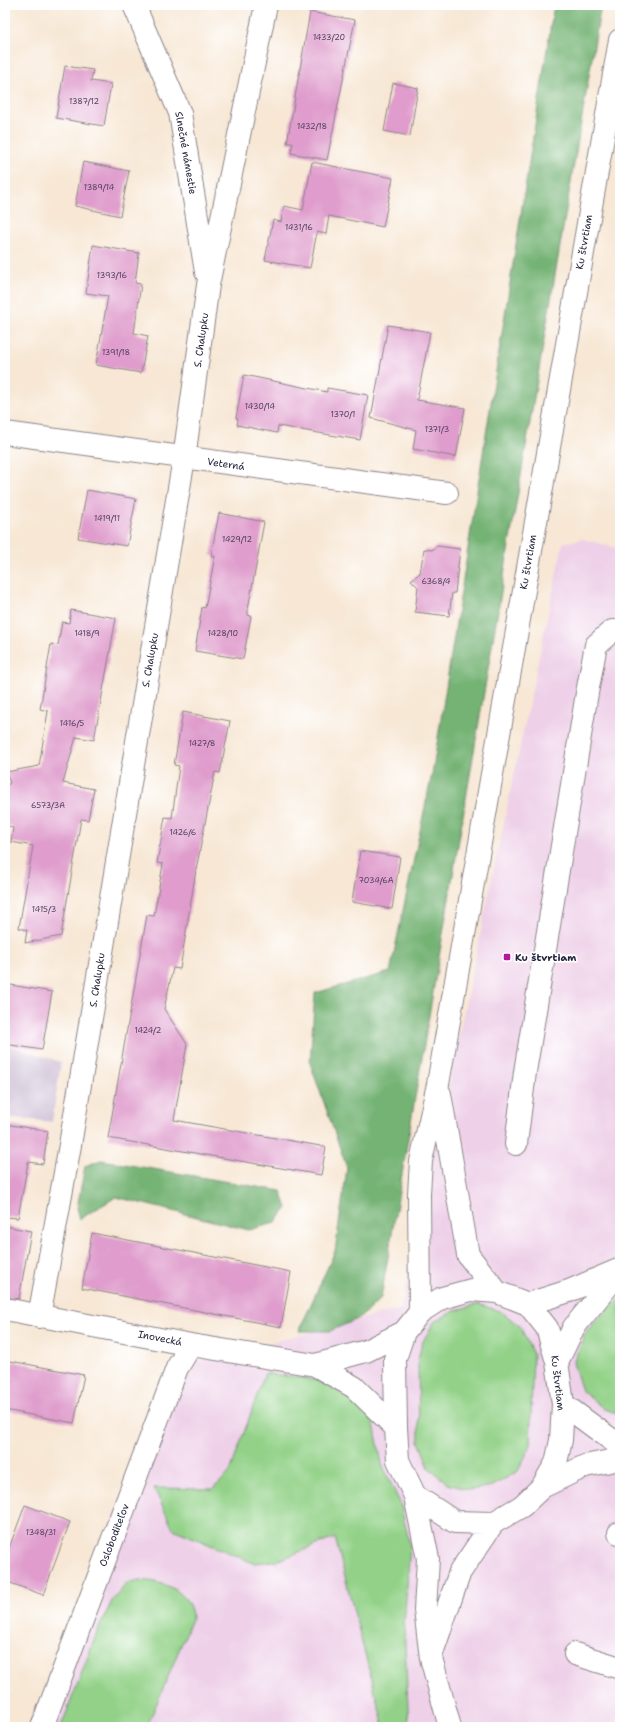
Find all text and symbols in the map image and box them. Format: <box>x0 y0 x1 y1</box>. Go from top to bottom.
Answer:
house number: 1433/20 <box>313 32 345 43</box>
house number: 1387/12 <box>69 96 99 107</box>
street label: Slnečné námestie <box>172 111 200 196</box>
house number: 1432/18 <box>297 121 327 132</box>
house number: 1389/14 <box>84 182 115 193</box>
street label: Ku štvrtiam <box>573 213 595 271</box>
house number: 1431/16 <box>285 222 313 233</box>
house number: 1393/16 <box>97 270 128 281</box>
street label: S. Chalupku <box>191 312 211 368</box>
house number: 1391/18 <box>102 347 130 358</box>
house number: 1430/14 <box>245 401 276 412</box>
house number: 1370/1 <box>331 409 355 420</box>
house number: 1371/3 <box>425 424 449 435</box>
street label: Veterná <box>206 455 246 473</box>
house number: 1419/11 <box>94 513 120 524</box>
street label: Ku štvrtiam <box>517 533 539 591</box>
house number: 1429/12 <box>222 534 252 545</box>
house number: 6368/4 <box>421 576 451 587</box>
house number: 1418/9 <box>74 628 100 639</box>
house number: 1428/10 <box>208 628 238 639</box>
street label: S. Chalupku <box>139 632 161 688</box>
house number: 1416/5 <box>60 718 84 729</box>
house number: 1427/8 <box>189 738 215 749</box>
house number: 6573/3A <box>31 800 65 811</box>
house number: 1426/6 <box>170 827 197 838</box>
house number: 7034/6A <box>358 875 394 886</box>
house number: 1415/3 <box>32 904 56 915</box>
place label: Ku štvrtiam <box>515 951 576 964</box>
street label: S. Chalupku <box>86 952 108 1008</box>
marker: Ku štvrtiam <box>502 952 512 962</box>
house number: 1424/2 <box>135 1025 162 1036</box>
street label: Inovecká <box>137 1327 184 1349</box>
street label: Ku štvrtiam <box>548 1355 568 1412</box>
street label: Osloboditeľov <box>96 1501 132 1568</box>
house number: 1348/31 <box>26 1527 56 1538</box>

